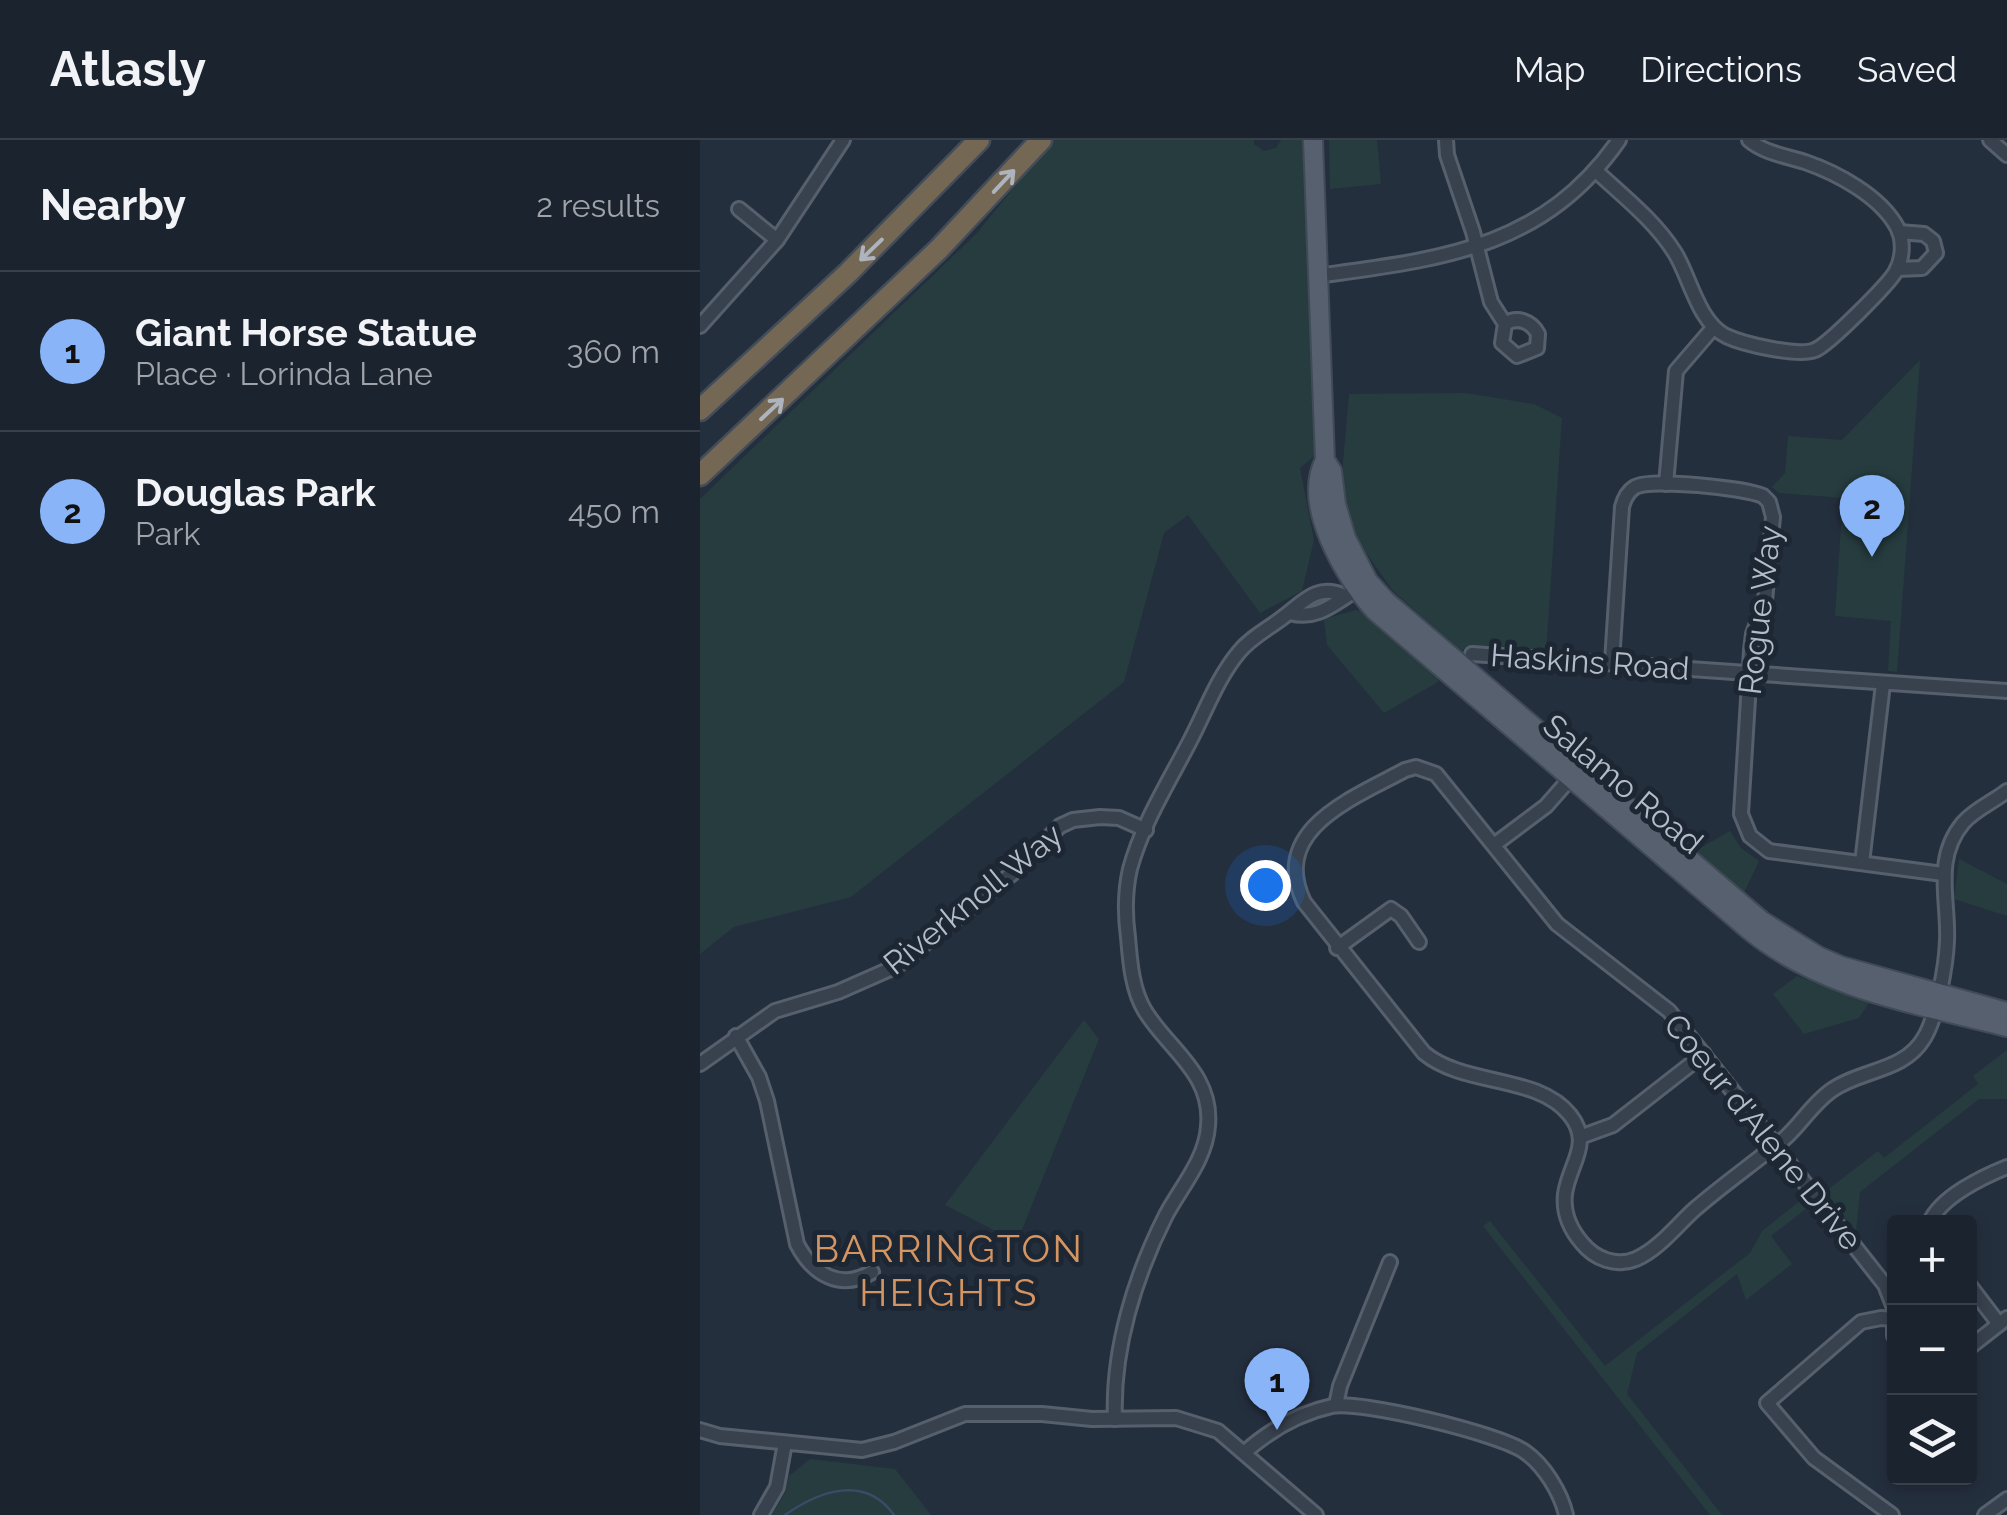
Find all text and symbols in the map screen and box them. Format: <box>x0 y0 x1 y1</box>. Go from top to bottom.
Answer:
text: Atlasly <box>50 41 206 97</box>
text: Map <box>1514 49 1585 90</box>
text: Directions <box>1640 49 1802 90</box>
text: Saved <box>1857 49 1957 90</box>
one-way arrow <box>992 169 1015 194</box>
text: Nearby <box>40 181 186 230</box>
text: 2 results <box>536 187 660 224</box>
one-way arrow <box>860 238 884 262</box>
text: Giant Horse Statue <box>135 310 477 355</box>
text: 1 <box>65 333 80 370</box>
text: 360 m <box>566 333 660 370</box>
text: Place · Lorinda Lane <box>135 355 433 392</box>
one-way arrow <box>758 397 784 421</box>
text: Douglas Park <box>135 470 376 515</box>
pin: 2 <box>1840 474 1904 557</box>
text: 2 <box>63 493 82 530</box>
text: 450 m <box>568 493 660 530</box>
text: Park <box>135 515 200 552</box>
street label: Rogue Way <box>1731 523 1788 697</box>
street label: Haskins Road <box>1489 636 1691 687</box>
street label: Salamo Road <box>1536 706 1710 861</box>
street label: Riverknoll Way <box>876 816 1069 982</box>
your location <box>1240 860 1291 911</box>
street label: Coeur d'Alene Drive <box>1657 1006 1870 1257</box>
map controls <box>1887 1215 1977 1485</box>
button: + <box>1887 1215 1977 1305</box>
district label: BARRINGTON HEIGHTS <box>814 1226 1084 1315</box>
button: − <box>1887 1305 1977 1395</box>
pin: 1 <box>1244 1348 1310 1430</box>
button: layers <box>1887 1395 1977 1485</box>

